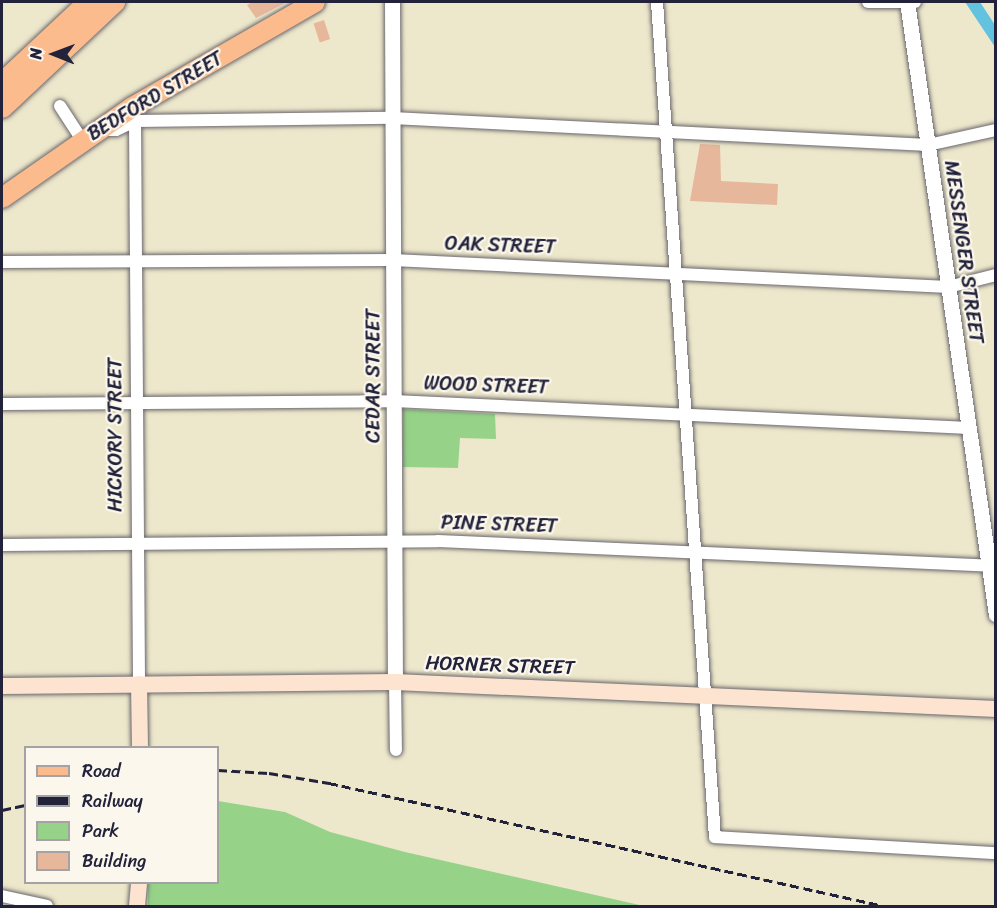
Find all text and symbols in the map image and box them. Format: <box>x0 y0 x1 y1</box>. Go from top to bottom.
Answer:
north arrow <box>24 24 84 84</box>
street label: BEDFORD STREET <box>82 45 228 147</box>
text: N <box>21 48 50 59</box>
street label: MESSENGER STREET <box>939 159 989 345</box>
street label: OAK STREET <box>444 231 556 259</box>
street label: CEDAR STREET <box>361 309 385 443</box>
street label: HICKORY STREET <box>103 357 127 513</box>
street label: WOOD STREET <box>422 371 550 399</box>
street label: PINE STREET <box>439 510 559 538</box>
street label: HORNER STREET <box>425 650 575 680</box>
legend <box>24 746 219 884</box>
text: Road <box>82 755 121 787</box>
text: Railway <box>82 785 143 817</box>
text: Park <box>82 815 119 847</box>
text: Building <box>82 845 146 877</box>

